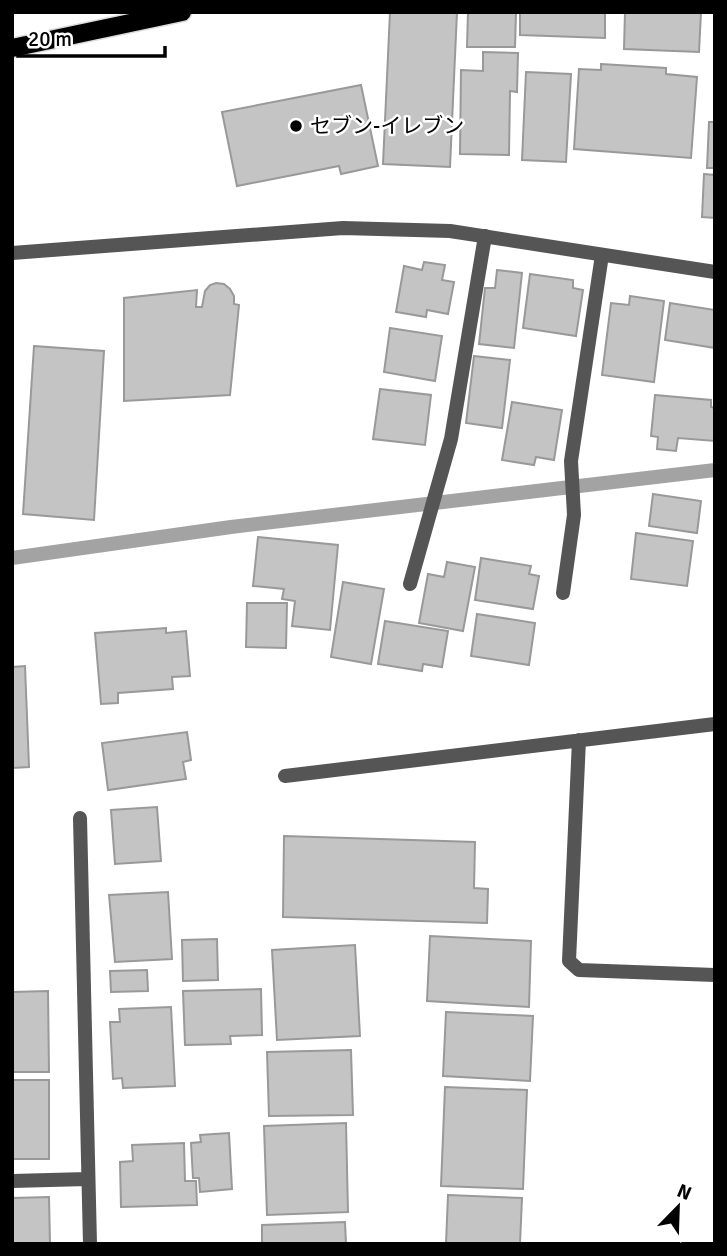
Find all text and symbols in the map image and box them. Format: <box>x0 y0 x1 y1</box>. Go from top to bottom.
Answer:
scale bar <box>18 14 164 58</box>
text: 20 m <box>28 26 72 52</box>
place label: セブン-イレブン <box>310 113 464 139</box>
marker: セブン-イレブン <box>288 118 304 134</box>
north arrow <box>643 1172 713 1242</box>
text: N <box>673 1179 695 1206</box>

